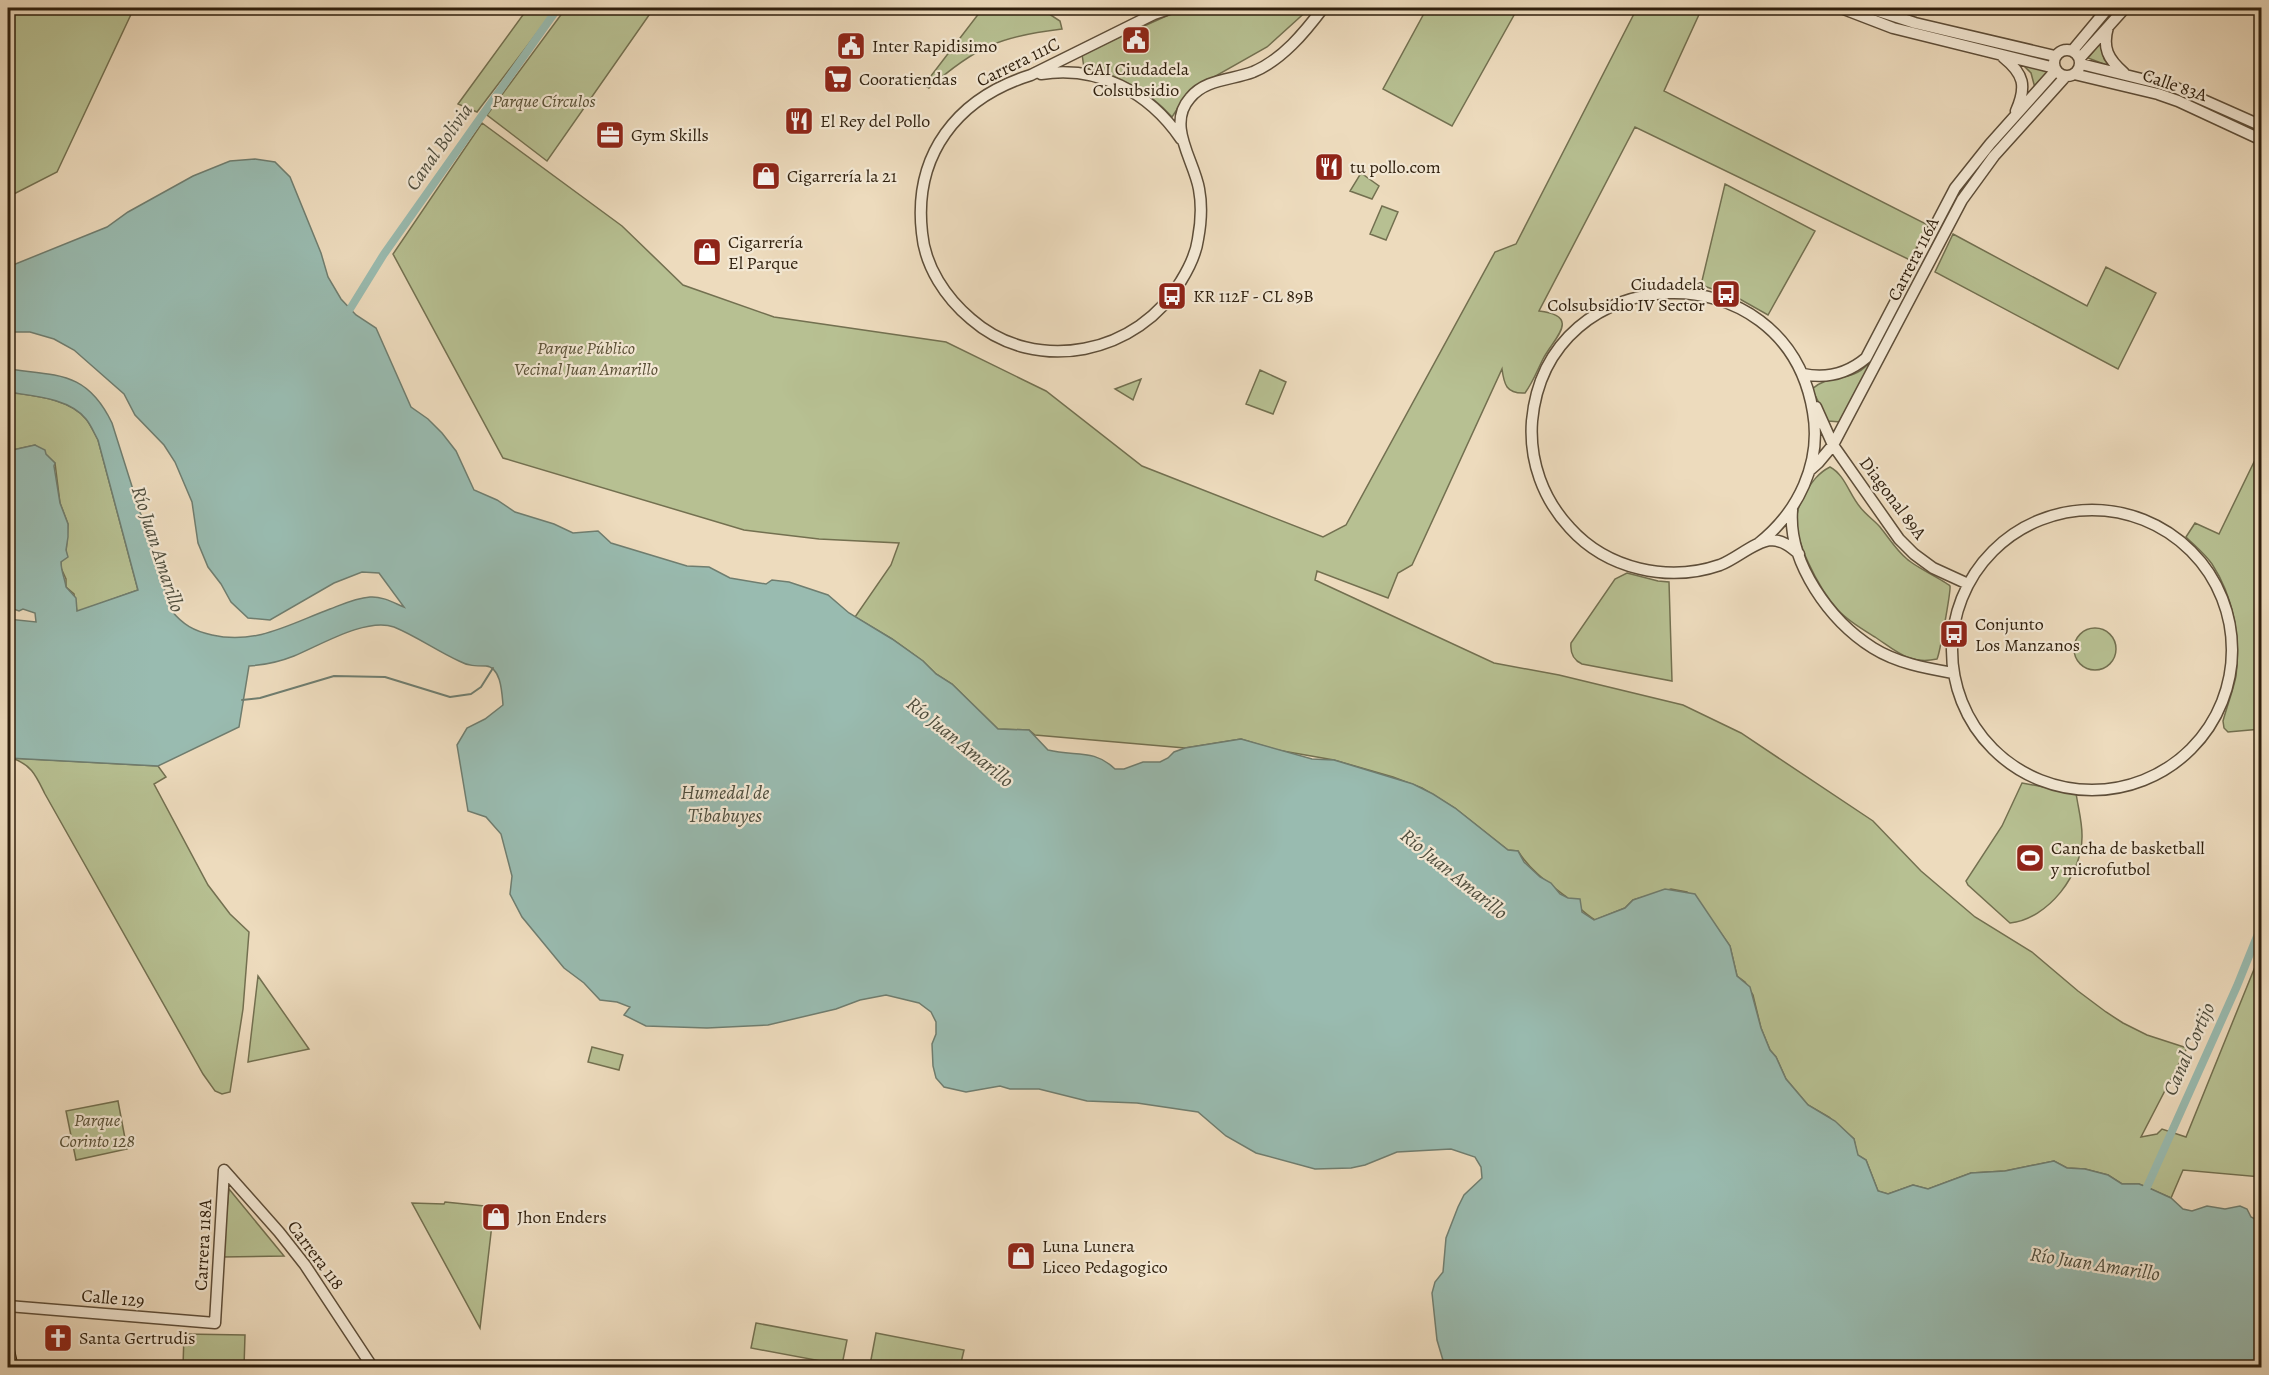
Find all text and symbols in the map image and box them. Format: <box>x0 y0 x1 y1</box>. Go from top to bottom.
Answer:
public building icon: CAI Ciudadela Colsubsidio <box>1120 24 1152 56</box>
public building icon: Inter Rapidisimo <box>835 30 867 62</box>
street label: Carrera 111C <box>972 32 1064 92</box>
place label: Inter Rapidisimo <box>872 34 997 58</box>
place label: CAI Ciudadela Colsubsidio <box>1083 57 1190 102</box>
supermarket icon: Cooratiendas <box>822 63 854 95</box>
street label: Calle 83A <box>2140 63 2211 107</box>
place label: Cooratiendas <box>859 67 957 91</box>
park label: Parque Círculos <box>492 89 596 113</box>
water label: Canal Bolivia <box>399 98 479 196</box>
restaurant icon: El Rey del Pollo <box>783 105 815 137</box>
place label: El Rey del Pollo <box>820 109 930 133</box>
office icon: Gym Skills <box>594 119 626 151</box>
place label: Gym Skills <box>631 123 709 147</box>
restaurant icon: tu pollo.com <box>1313 151 1345 183</box>
place label: tu pollo.com <box>1350 155 1441 179</box>
shop icon: Cigarrería la 21 <box>750 160 782 192</box>
place label: Cigarrería la 21 <box>787 164 897 188</box>
street label: Carrera 116A <box>1882 213 1945 305</box>
place label: Cigarrería El Parque <box>728 230 804 275</box>
shop icon: Cigarrería El Parque <box>691 236 723 268</box>
place label: Ciudadela Colsubsidio IV Sector <box>1547 272 1706 317</box>
bus stop icon: Ciudadela Colsubsidio IV Sector <box>1710 278 1742 310</box>
bus stop icon: KR 112F - CL 89B <box>1156 280 1188 312</box>
place label: KR 112F - CL 89B <box>1193 284 1314 308</box>
park label: Parque Público Vecinal Juan Amarillo <box>514 336 658 381</box>
street label: Diagonal 89A <box>1854 452 1932 545</box>
water label: Río Juan Amarillo <box>125 482 191 616</box>
place label: Conjunto Los Manzanos <box>1975 612 2080 657</box>
bus stop icon: Conjunto Los Manzanos <box>1938 618 1970 650</box>
water label: Río Juan Amarillo <box>901 690 1019 794</box>
water label: Humedal de Tibabuyes <box>680 779 770 829</box>
water label: Río Juan Amarillo <box>1395 822 1513 926</box>
place label: Cancha de basketball y microfutbol <box>2050 836 2205 881</box>
sports icon: Cancha de basketball y microfutbol <box>2014 842 2046 874</box>
water label: Canal Cortijo <box>2157 998 2221 1100</box>
park label: Parque Corinto 128 <box>59 1108 135 1153</box>
street label: Carrera 118A <box>189 1198 217 1291</box>
shop icon: Jhon Enders <box>480 1201 512 1233</box>
place label: Jhon Enders <box>517 1205 607 1229</box>
street label: Carrera 118 <box>282 1215 350 1295</box>
place label: Luna Lunera Liceo Pedagogico <box>1042 1234 1168 1279</box>
shop icon: Luna Lunera Liceo Pedagogico <box>1005 1240 1037 1272</box>
water label: Río Juan Amarillo <box>2028 1240 2162 1288</box>
street label: Calle 129 <box>81 1283 145 1313</box>
church icon: Santa Gertrudis <box>42 1322 74 1354</box>
place label: Santa Gertrudis <box>79 1326 195 1350</box>

